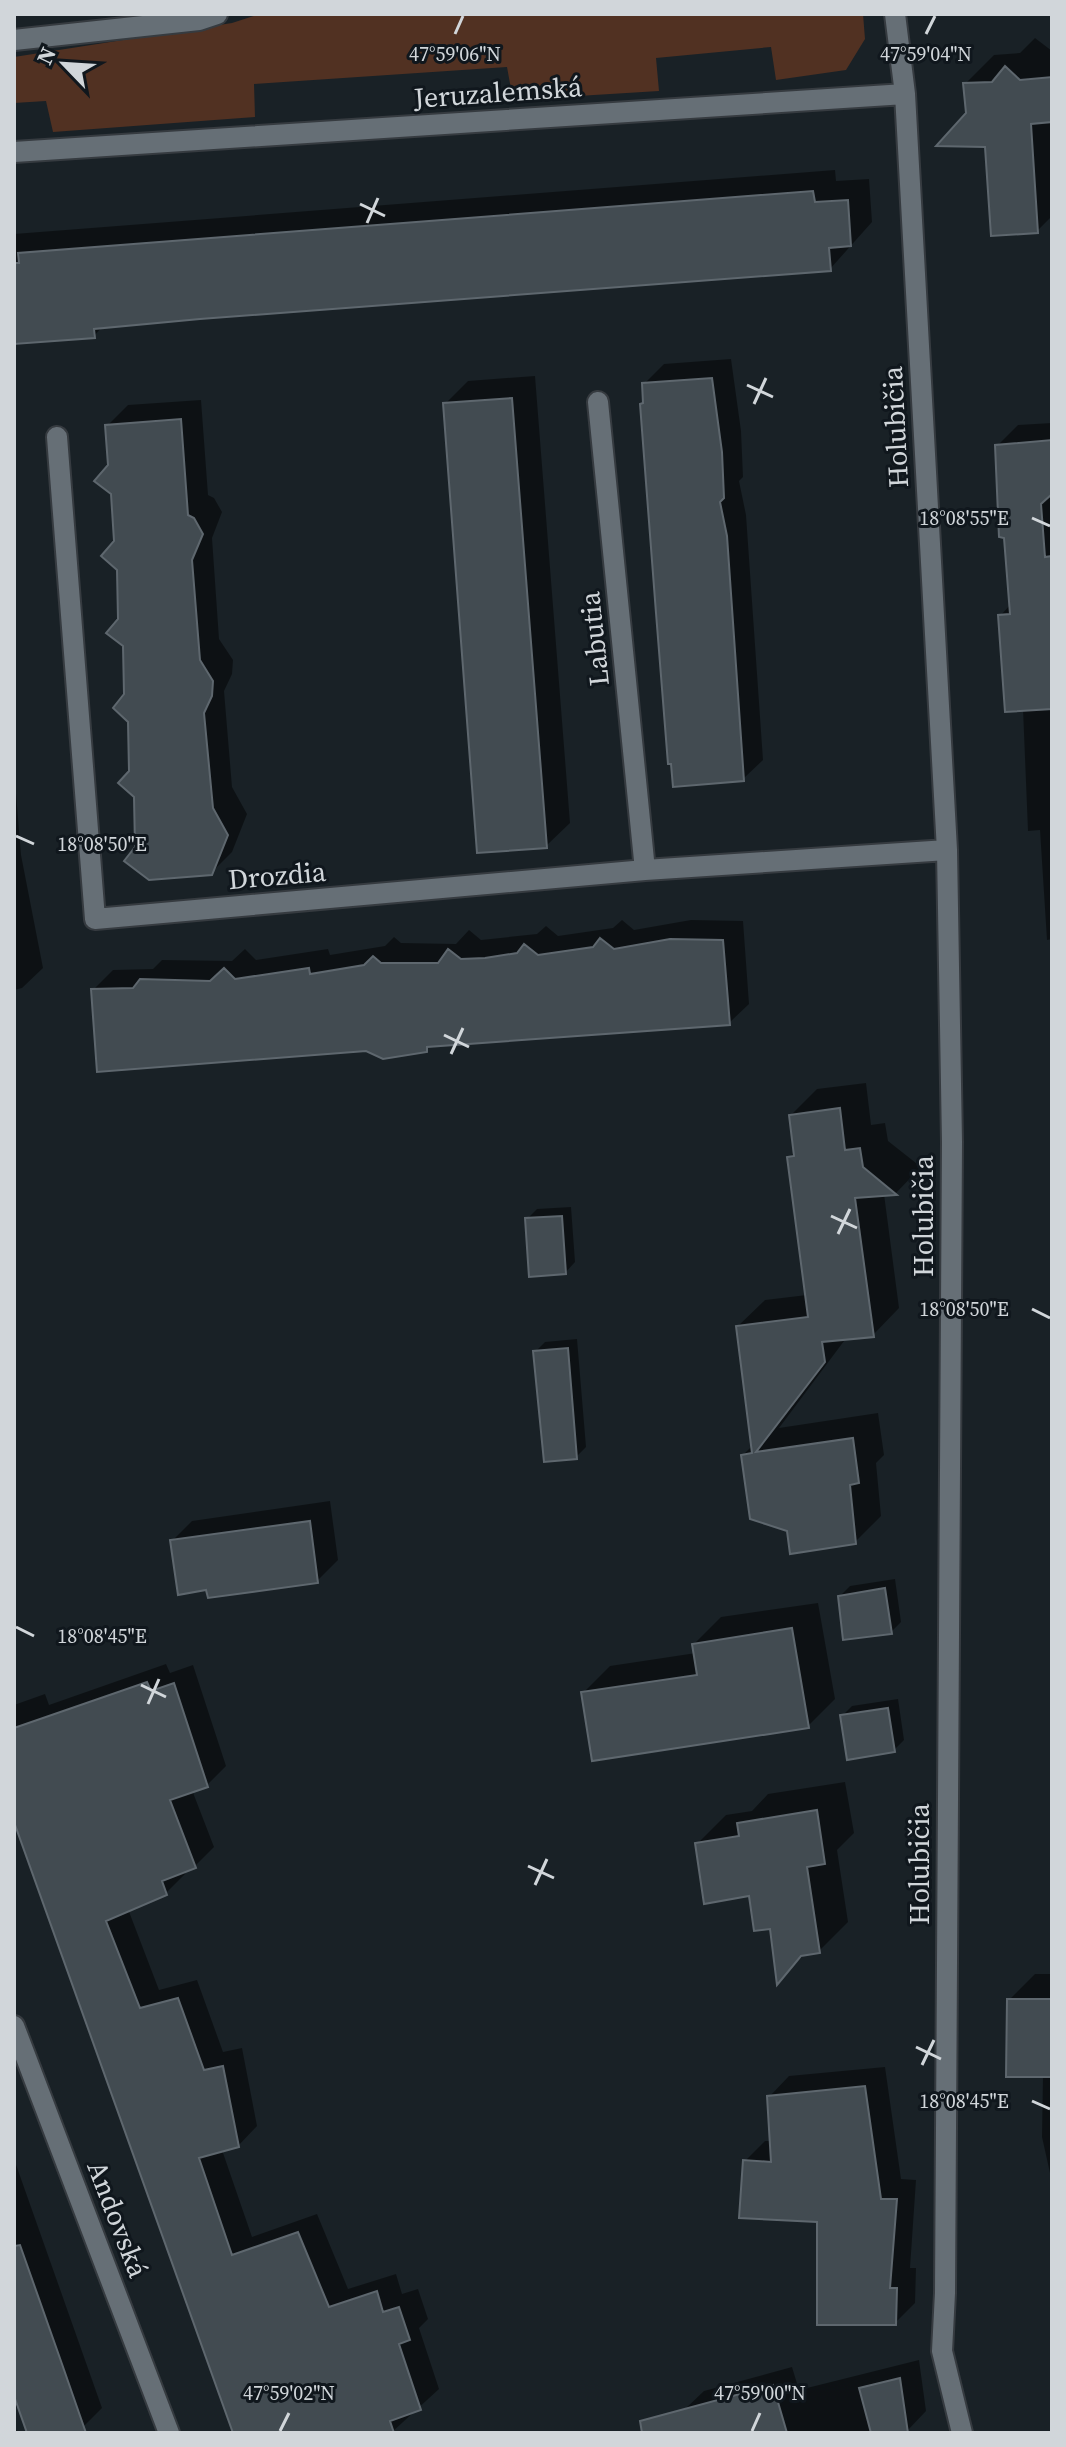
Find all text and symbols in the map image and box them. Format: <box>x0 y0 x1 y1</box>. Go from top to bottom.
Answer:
north arrow <box>24 24 104 104</box>
text: 47°59'06"N <box>409 40 501 68</box>
text: 47°59'04"N <box>880 40 972 68</box>
text: N <box>29 42 63 69</box>
street label: Jeruzalemská <box>412 67 584 117</box>
street label: Holubičia <box>873 364 917 489</box>
text: 18°08'55"E <box>919 504 1009 532</box>
street label: Labutia <box>570 589 618 688</box>
text: 18°08'50"E <box>57 830 147 858</box>
street label: Drozdia <box>226 852 328 898</box>
street label: Holubičia <box>904 1154 942 1277</box>
text: 18°08'50"E <box>919 1295 1009 1323</box>
text: 18°08'45"E <box>57 1622 147 1650</box>
street label: Holubičia <box>900 1802 938 1925</box>
text: 18°08'45"E <box>919 2087 1009 2115</box>
street label: Andovská <box>78 2155 158 2284</box>
text: 47°59'02"N <box>243 2379 335 2407</box>
text: 47°59'00"N <box>714 2379 806 2407</box>

